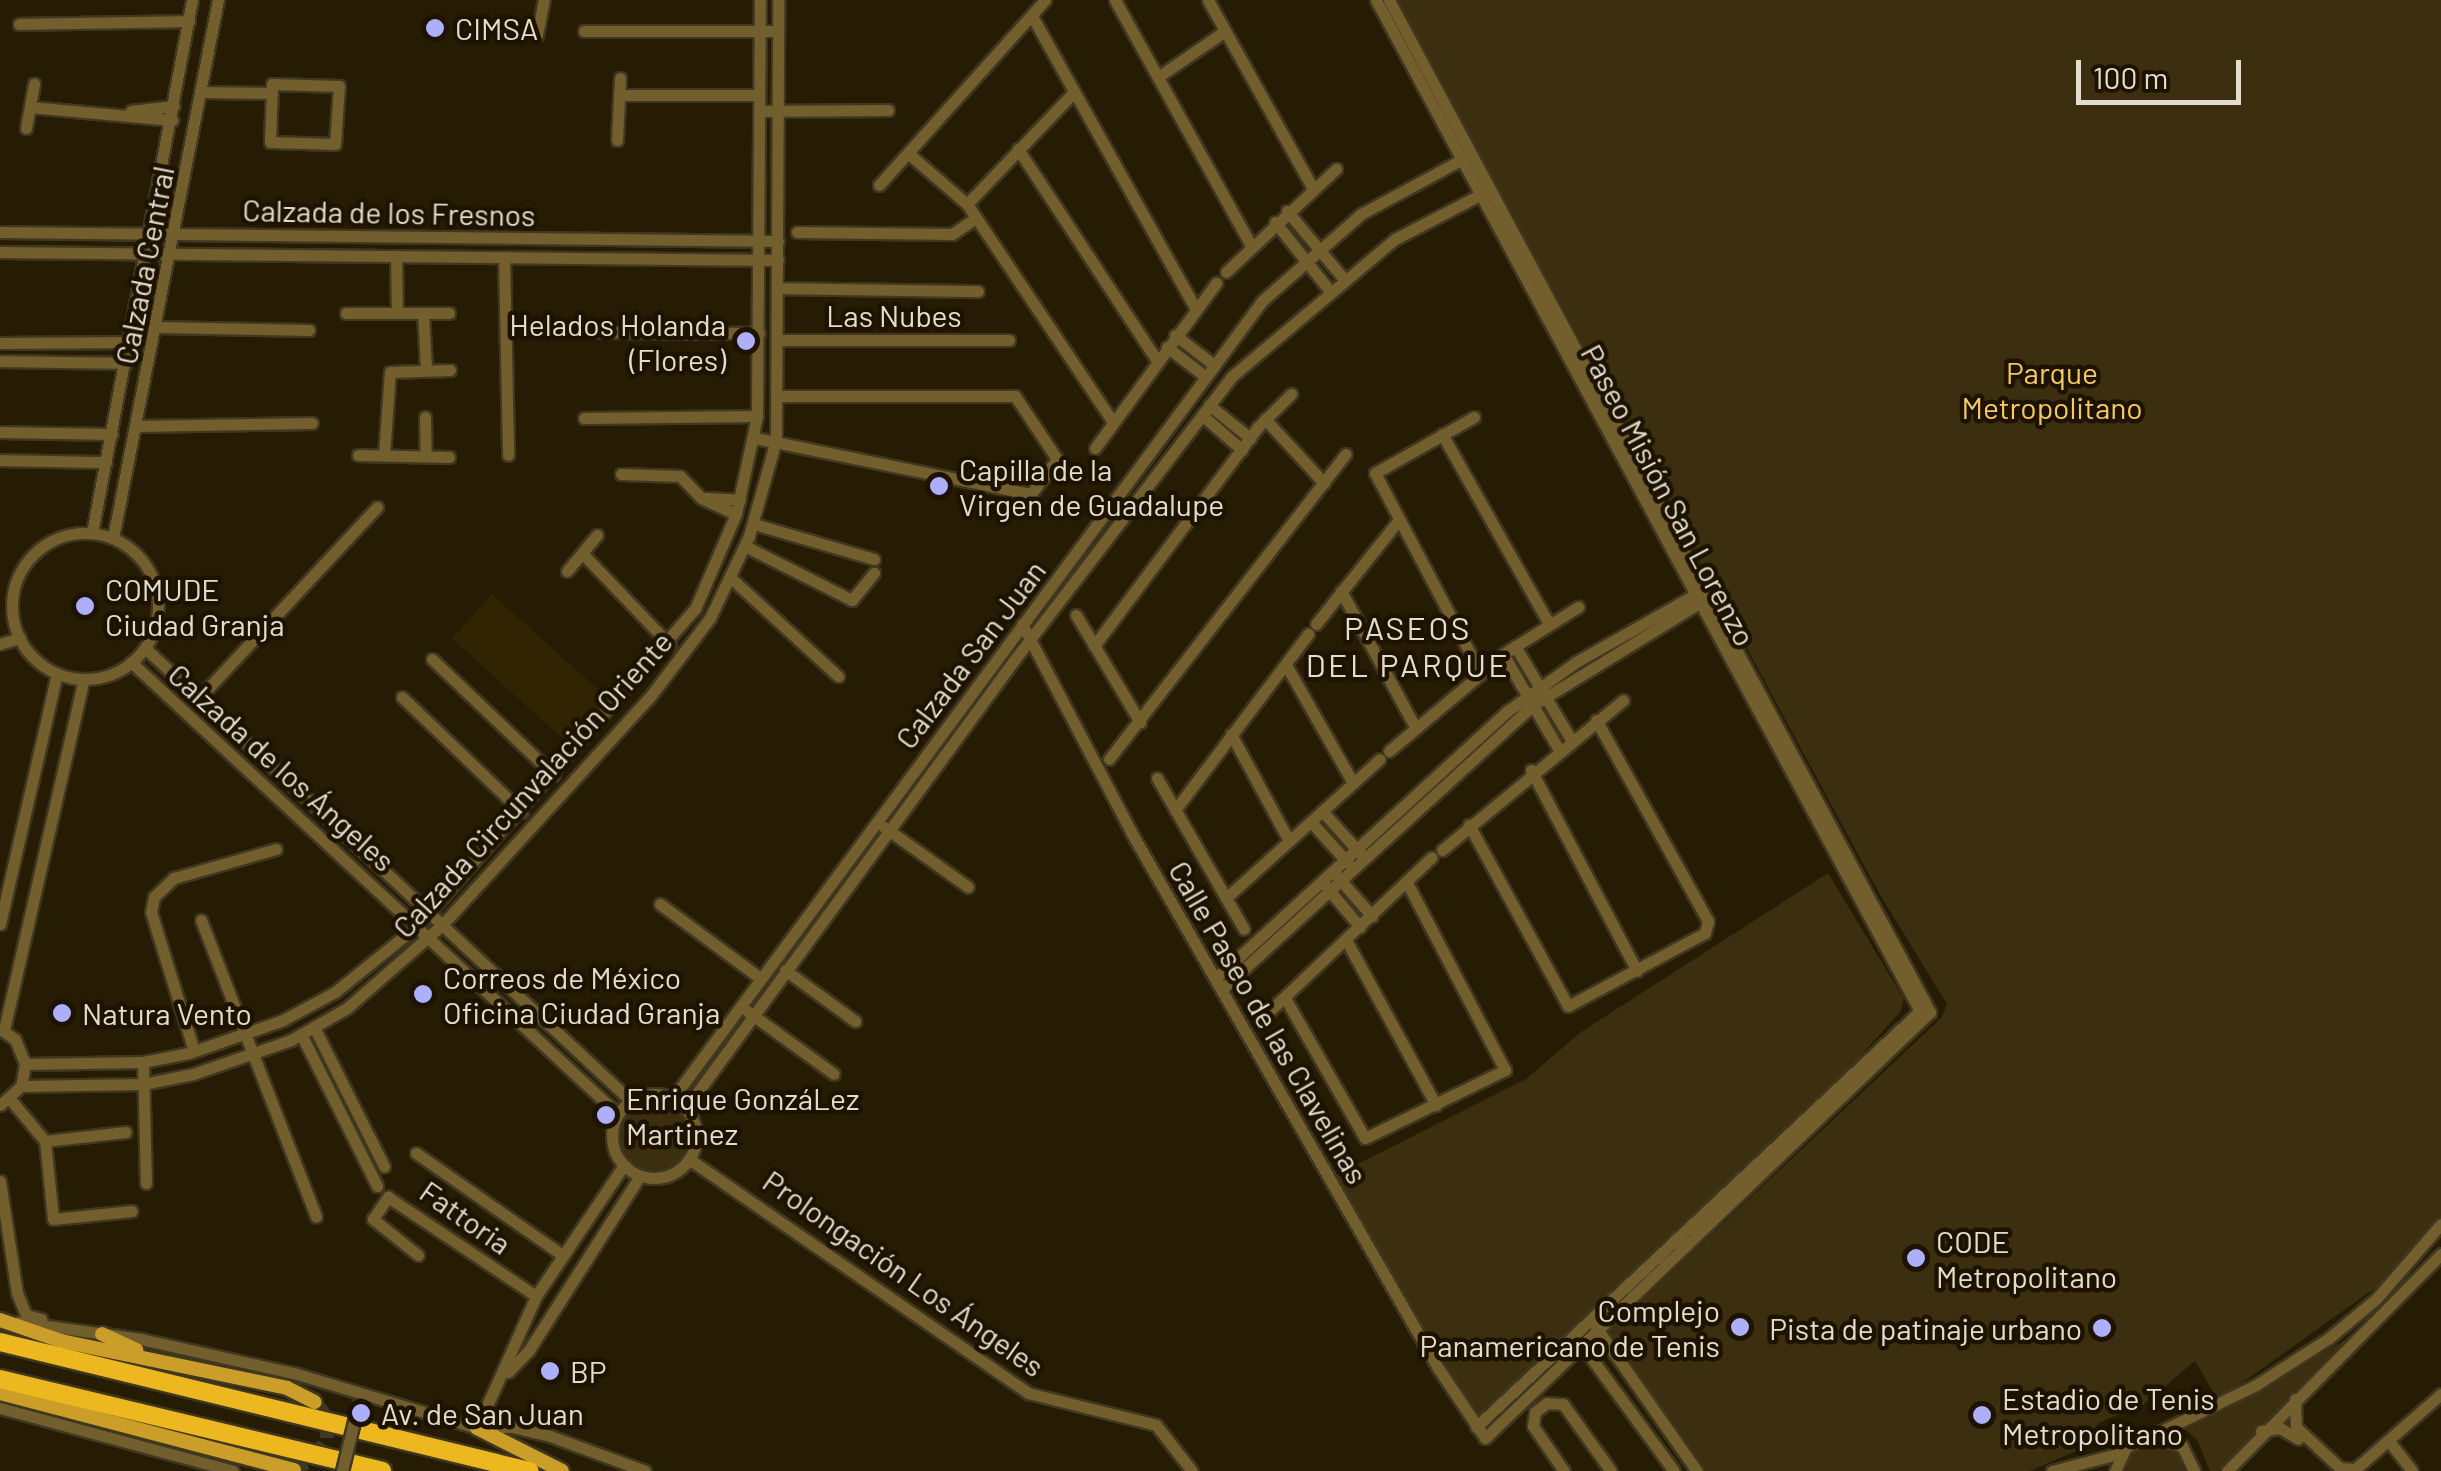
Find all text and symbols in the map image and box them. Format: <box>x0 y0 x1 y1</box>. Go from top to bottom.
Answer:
place label: CIMSA <box>455 10 538 46</box>
marker: CIMSA <box>424 17 446 39</box>
scale bar <box>2081 40 2246 102</box>
text: 100 m <box>2093 59 2168 95</box>
street label: Calzada Central <box>107 163 181 367</box>
street label: Calzada de los Fresnos <box>242 191 536 233</box>
street label: Las Nubes <box>826 297 962 333</box>
place label: Helados Holanda (Flores) <box>509 306 726 376</box>
marker: Helados Holanda (Flores) <box>735 330 757 352</box>
street label: Paseo Misión San Lorenzo <box>1574 338 1764 652</box>
park label: Parque Metropolitano <box>1961 354 2143 424</box>
place label: Capilla de la Virgen de Guadalupe <box>959 451 1224 522</box>
marker: Capilla de la Virgen de Guadalupe <box>928 475 950 497</box>
street label: Calzada San Juan <box>887 553 1053 755</box>
place label: COMUDE Ciudad Granja <box>105 571 284 642</box>
marker: COMUDE Ciudad Granja <box>74 595 96 617</box>
district label: PASEOS DEL PARQUE <box>1306 609 1510 684</box>
street label: Calzada Circunvalación Oriente <box>385 623 679 945</box>
street label: Calzada de los Ángeles <box>161 656 403 878</box>
street label: Calle Paseo de las Clavelinas <box>1162 854 1376 1190</box>
place label: Correos de México Oficina Ciudad Granja <box>443 959 720 1030</box>
marker: Correos de México Oficina Ciudad Granja <box>412 983 434 1005</box>
place label: Natura Vento <box>82 995 252 1031</box>
marker: Natura Vento <box>51 1002 73 1024</box>
place label: Enrique GonzáLez Martinez <box>626 1080 859 1150</box>
marker: Enrique GonzáLez Martinez <box>595 1104 617 1126</box>
street label: Prolongación Los Ángeles <box>757 1162 1051 1384</box>
street label: Fattoria <box>414 1173 518 1261</box>
place label: CODE Metropolitano <box>1936 1223 2117 1294</box>
marker: CODE Metropolitano <box>1905 1247 1927 1269</box>
place label: Complejo Panamericano de Tenis <box>1420 1292 1720 1362</box>
place label: Pista de patinaje urbano <box>1769 1310 2082 1346</box>
marker: Complejo Panamericano de Tenis <box>1729 1316 1751 1338</box>
marker: Pista de patinaje urbano <box>2091 1317 2113 1339</box>
place label: BP <box>570 1353 607 1389</box>
marker: BP <box>539 1360 561 1382</box>
place label: Estadio de Tenis Metropolitano <box>2002 1380 2215 1450</box>
place label: Av. de San Juan <box>381 1395 584 1431</box>
marker: Av. de San Juan <box>350 1402 372 1424</box>
marker: Estadio de Tenis Metropolitano <box>1971 1404 1993 1426</box>

